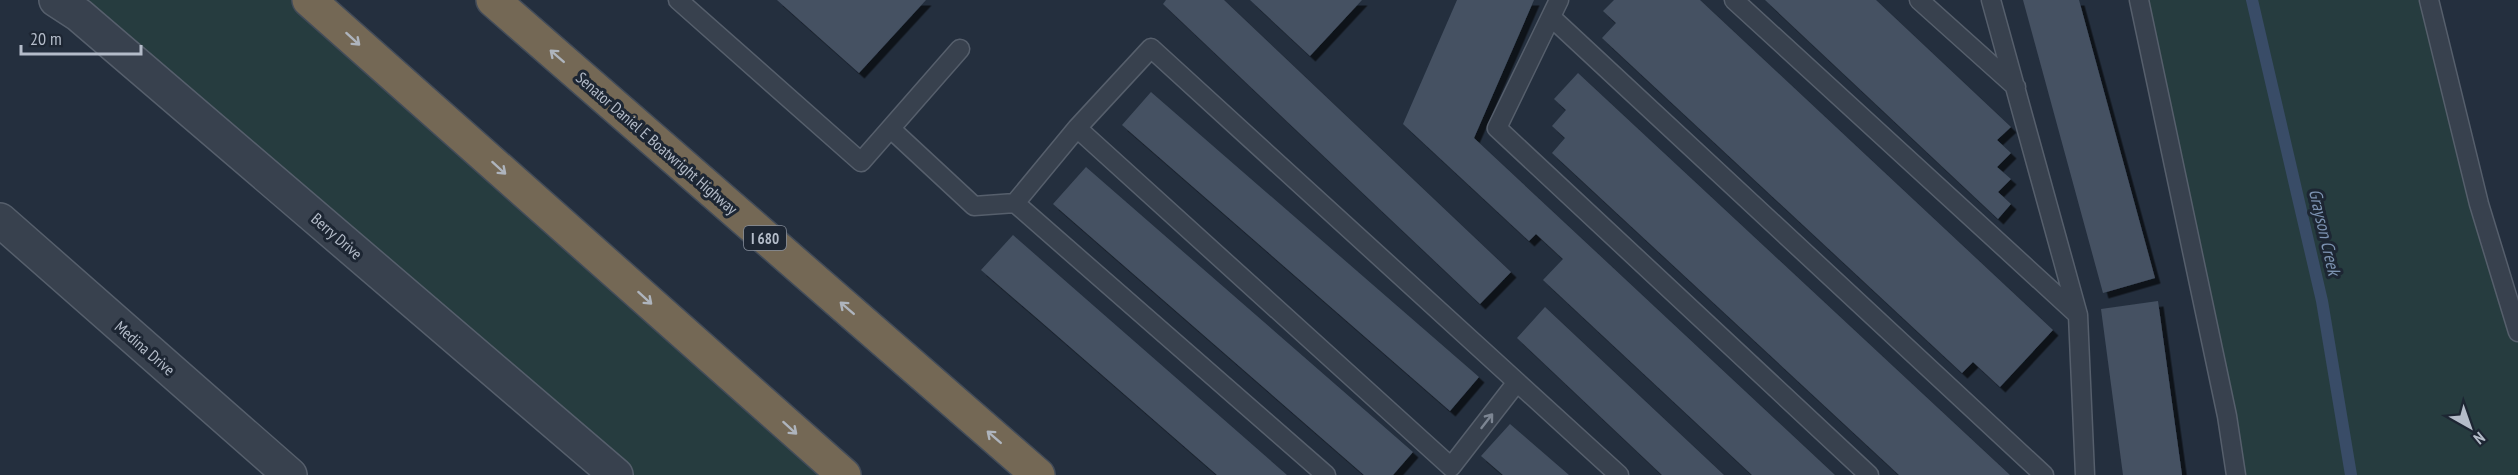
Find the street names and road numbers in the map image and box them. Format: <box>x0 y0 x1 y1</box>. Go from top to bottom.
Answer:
street label: Senator Daniel E Boatwright Highway <box>572 67 742 219</box>
street label: Berry Drive <box>307 208 367 264</box>
road number: I 680 <box>744 226 786 250</box>
street label: Medina Drive <box>111 316 179 380</box>

